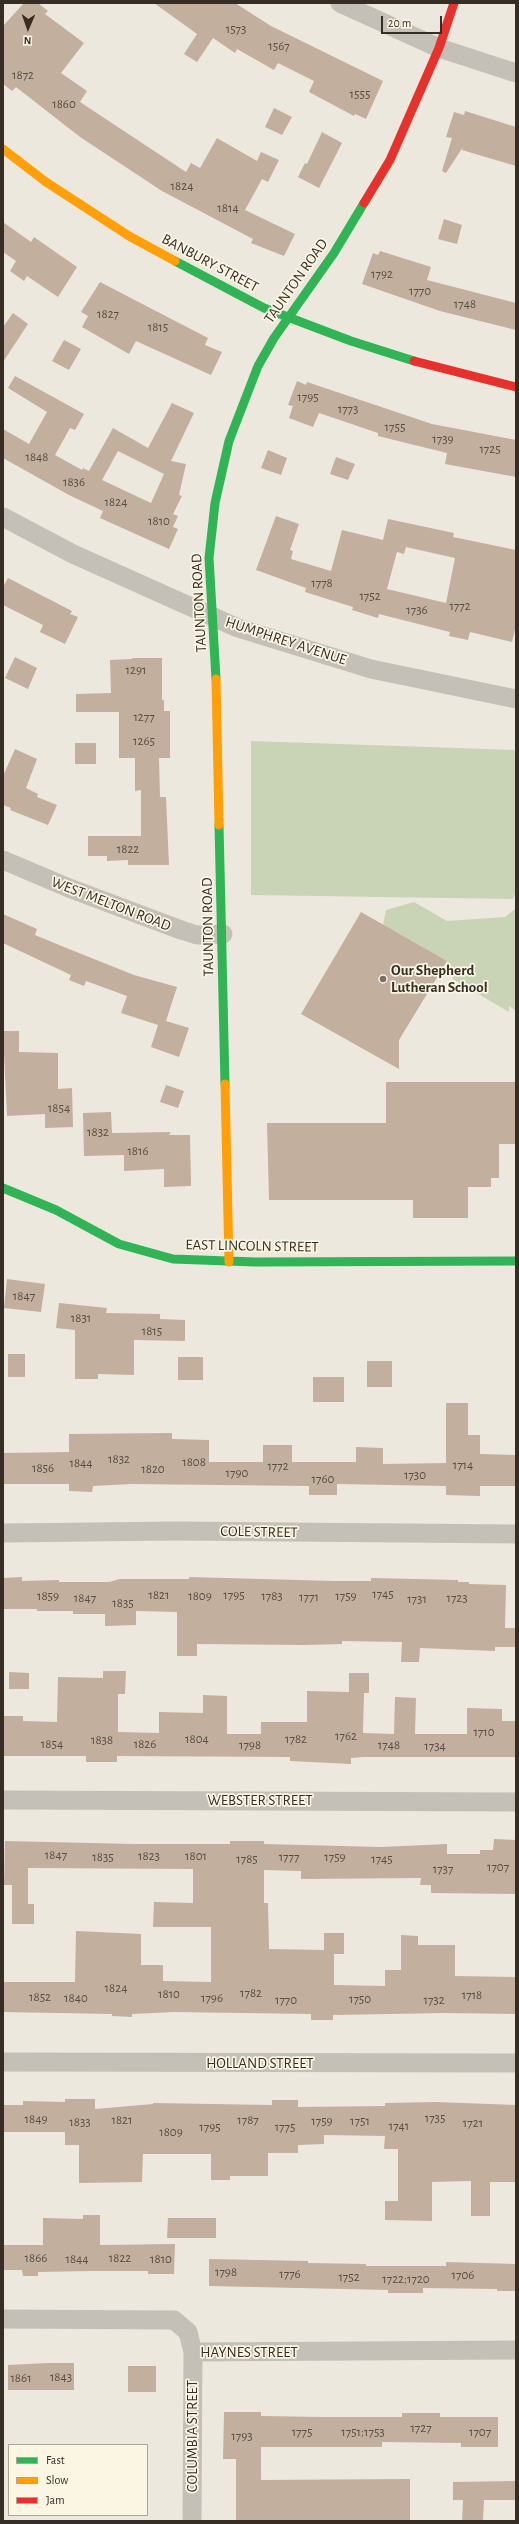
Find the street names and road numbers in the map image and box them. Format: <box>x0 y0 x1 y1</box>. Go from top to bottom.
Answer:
street label: BANBURY STREET <box>159 230 261 296</box>
street label: TAUNTON ROAD <box>260 235 332 327</box>
street label: TAUNTON ROAD <box>187 553 211 653</box>
street label: HUMPHREY AVENUE <box>223 613 349 669</box>
street label: WEST MELTON ROAD <box>49 873 173 935</box>
street label: TAUNTON ROAD <box>198 877 218 977</box>
street label: EAST LINCOLN STREET <box>185 1236 319 1256</box>
street label: COLE STREET <box>220 1522 298 1542</box>
street label: WEBSTER STREET <box>207 1791 313 1809</box>
street label: HOLLAND STREET <box>206 2054 314 2072</box>
street label: HAYNES STREET <box>200 2343 298 2361</box>
street label: COLUMBIA STREET <box>183 2380 201 2492</box>

